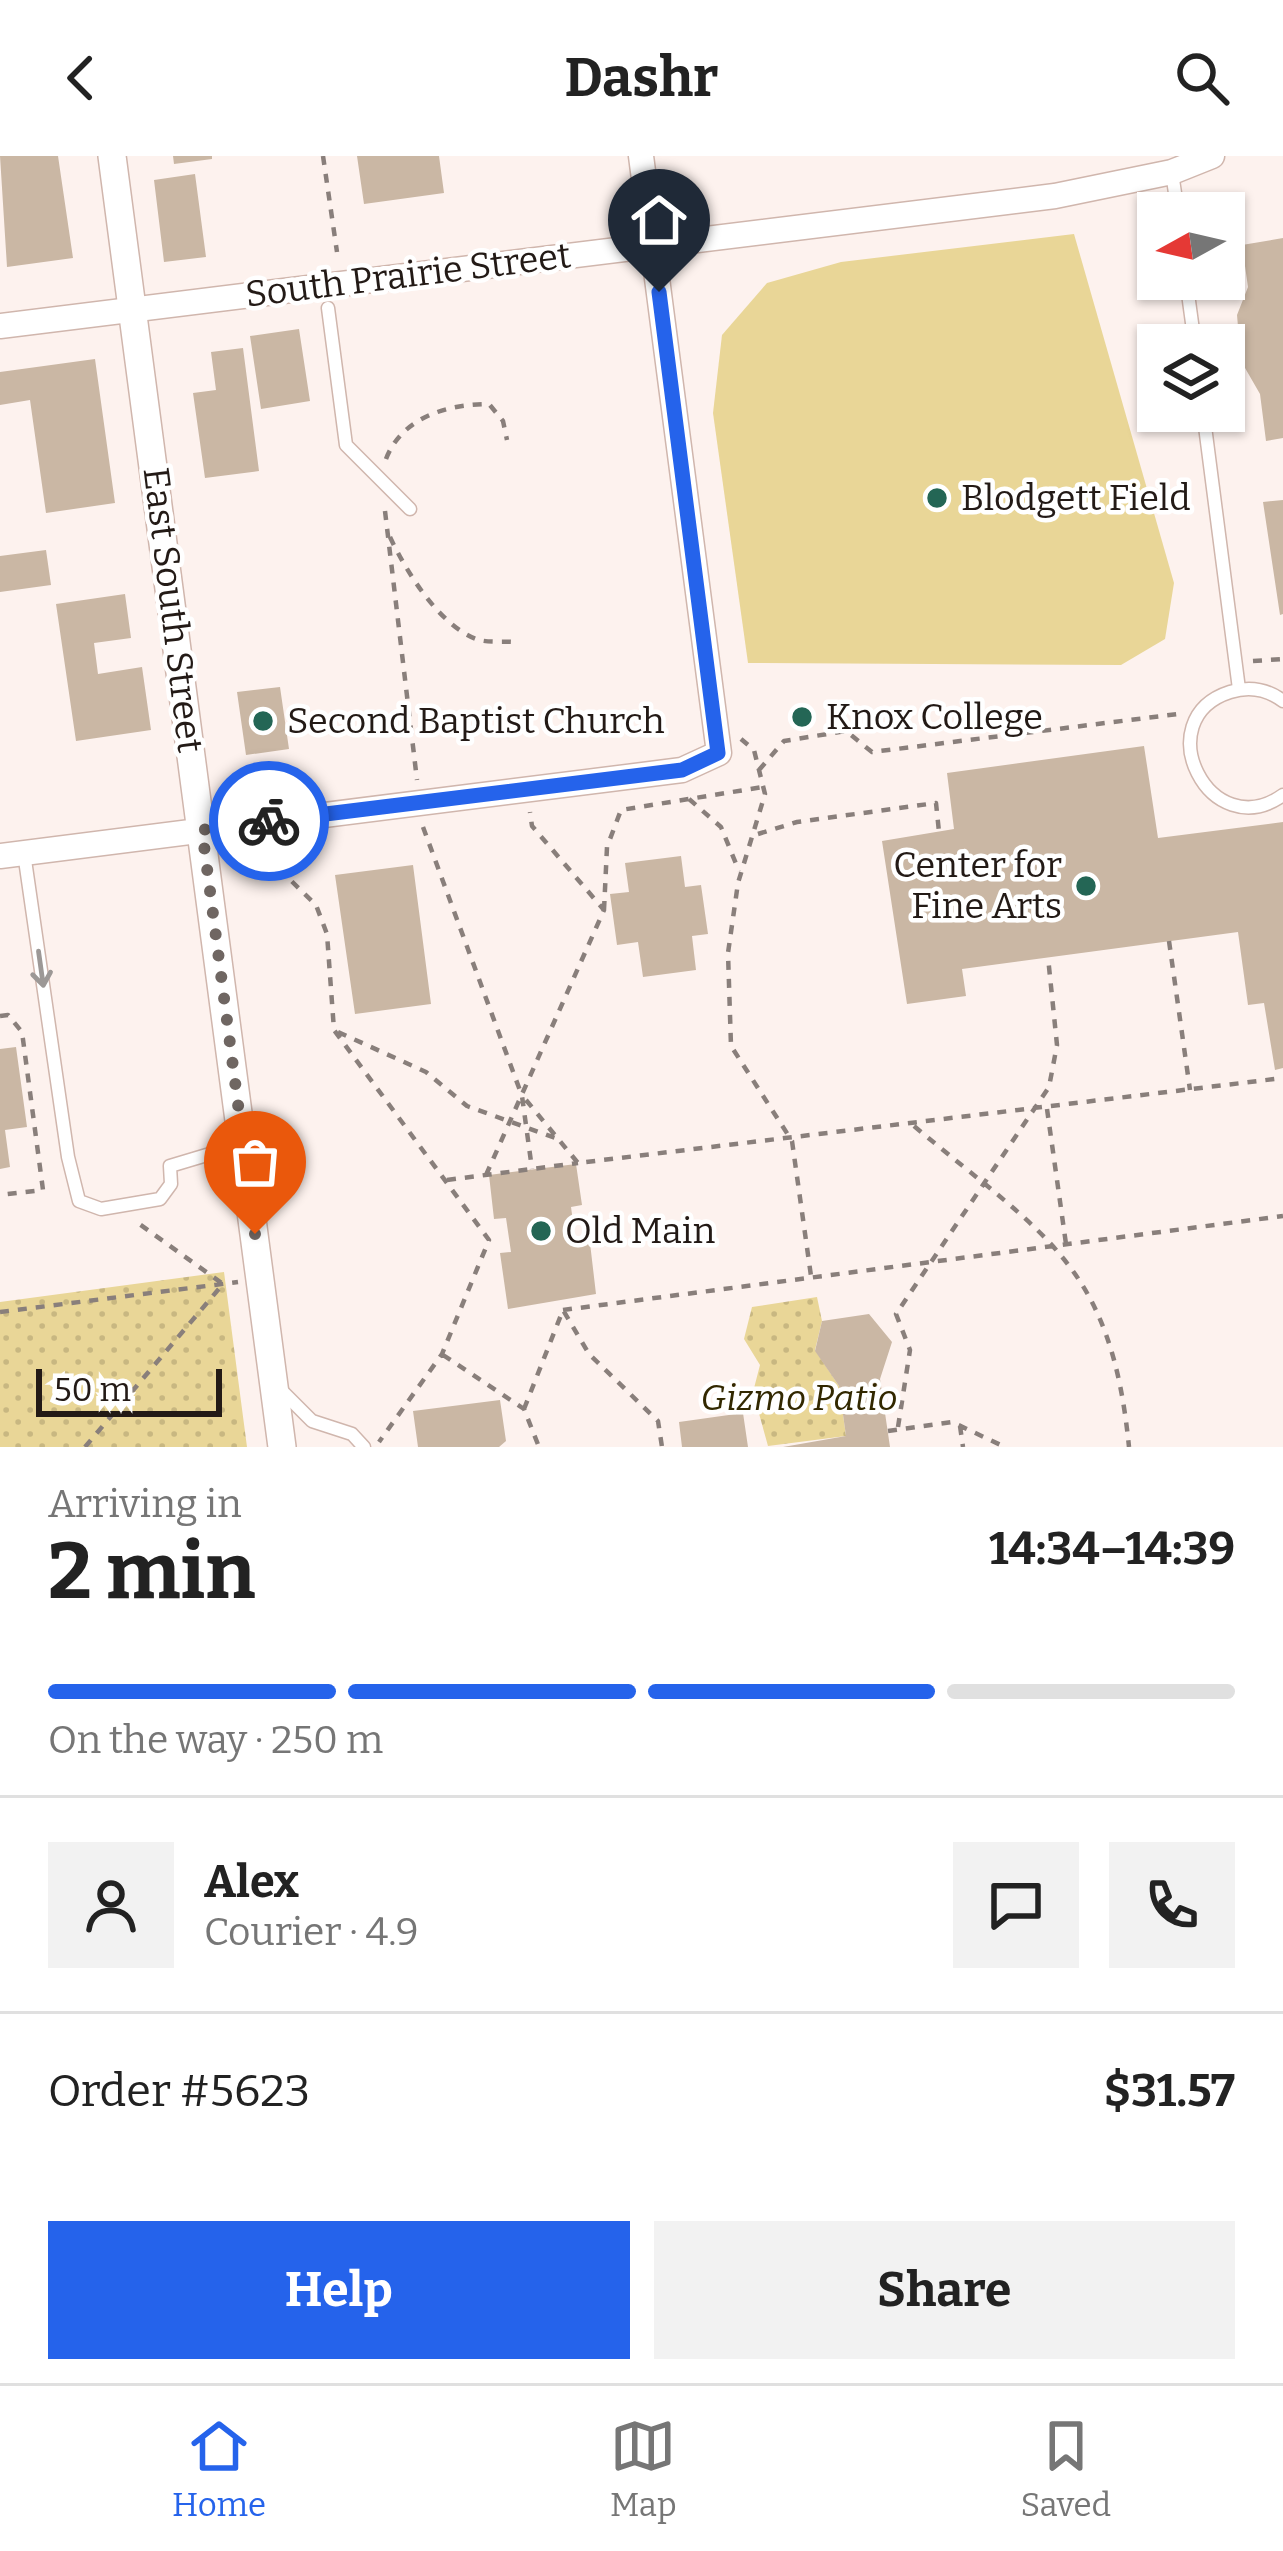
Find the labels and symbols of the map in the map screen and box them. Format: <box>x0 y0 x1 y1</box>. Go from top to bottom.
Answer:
pin <box>608 169 710 292</box>
north arrow <box>1137 192 1245 300</box>
street label: South Prairie Street <box>243 233 573 317</box>
street label: East South Street <box>134 465 212 755</box>
place label: Blodgett Field <box>961 476 1191 520</box>
marker: Blodgett Field <box>924 485 950 511</box>
place label: Knox College <box>826 695 1043 739</box>
place label: Second Baptist Church <box>287 699 665 743</box>
marker: Knox College <box>789 704 815 730</box>
marker: Second Baptist Church <box>250 708 276 734</box>
courier <box>209 761 329 881</box>
place label: Center for Fine Arts <box>893 843 1062 928</box>
marker: Center for Fine Arts <box>1073 873 1099 899</box>
one-way arrow <box>30 949 53 988</box>
pin <box>204 1111 306 1234</box>
place label: Old Main <box>565 1209 715 1253</box>
marker: Old Main <box>528 1218 554 1244</box>
scale bar <box>36 1363 222 1416</box>
park label: Gizmo Patio <box>700 1376 898 1420</box>

